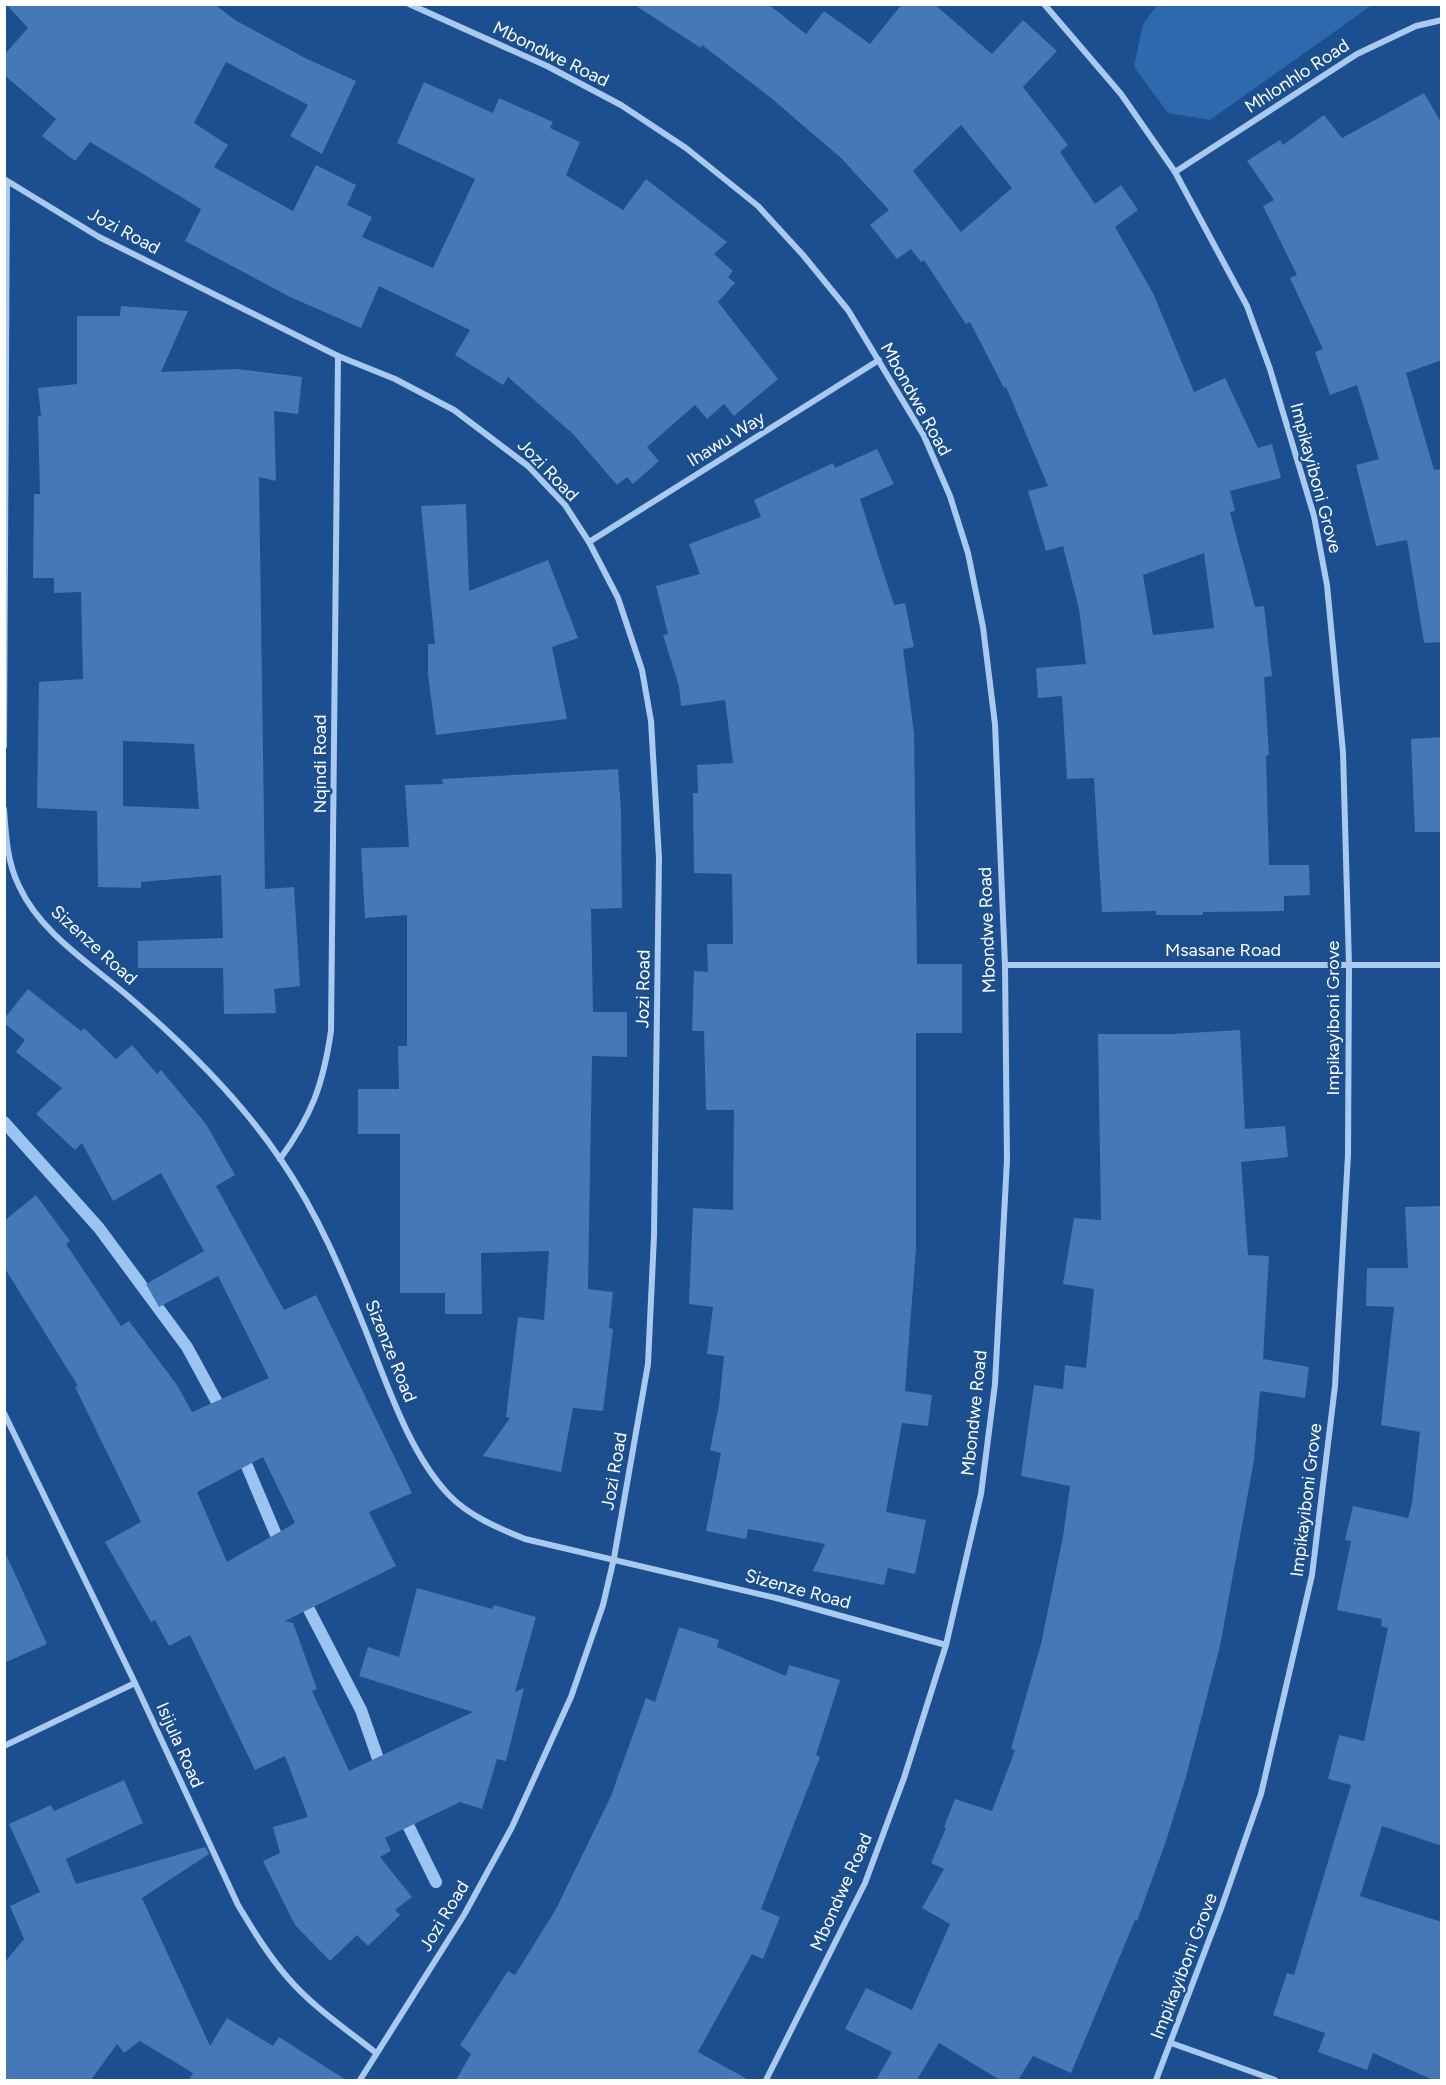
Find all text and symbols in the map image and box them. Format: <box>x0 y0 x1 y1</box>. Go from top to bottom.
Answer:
street label: Mbondwe Road <box>489 16 613 92</box>
street label: Mhlonhlo Road <box>1241 34 1353 118</box>
street label: Jozi Road <box>84 203 164 259</box>
street label: Mbondwe Road <box>876 338 956 460</box>
street label: Impikayiboni Grove <box>1285 400 1347 556</box>
street label: Ihawu Way <box>683 406 769 472</box>
street label: Jozi Road <box>513 434 583 506</box>
street label: Nqindi Road <box>309 714 331 814</box>
street label: Mbondwe Road <box>974 866 1000 994</box>
street label: Sizenze Road <box>46 901 142 989</box>
street label: Msasane Road <box>1165 939 1281 961</box>
street label: Impikayiboni Grove <box>1322 940 1344 1095</box>
street label: Jozi Road <box>631 950 655 1028</box>
street label: Sizenze Road <box>360 1297 422 1405</box>
street label: Mbondwe Road <box>956 1349 992 1477</box>
street label: Impikayiboni Grove <box>1286 1422 1326 1578</box>
street label: Jozi Road <box>596 1430 632 1512</box>
street label: Sizenze Road <box>743 1564 853 1614</box>
street label: Isijula Road <box>151 1699 209 1791</box>
street label: Mbondwe Road <box>805 1830 877 1954</box>
street label: Jozi Road <box>414 1877 474 1955</box>
street label: Impikayiboni Grove <box>1146 1890 1222 2042</box>

